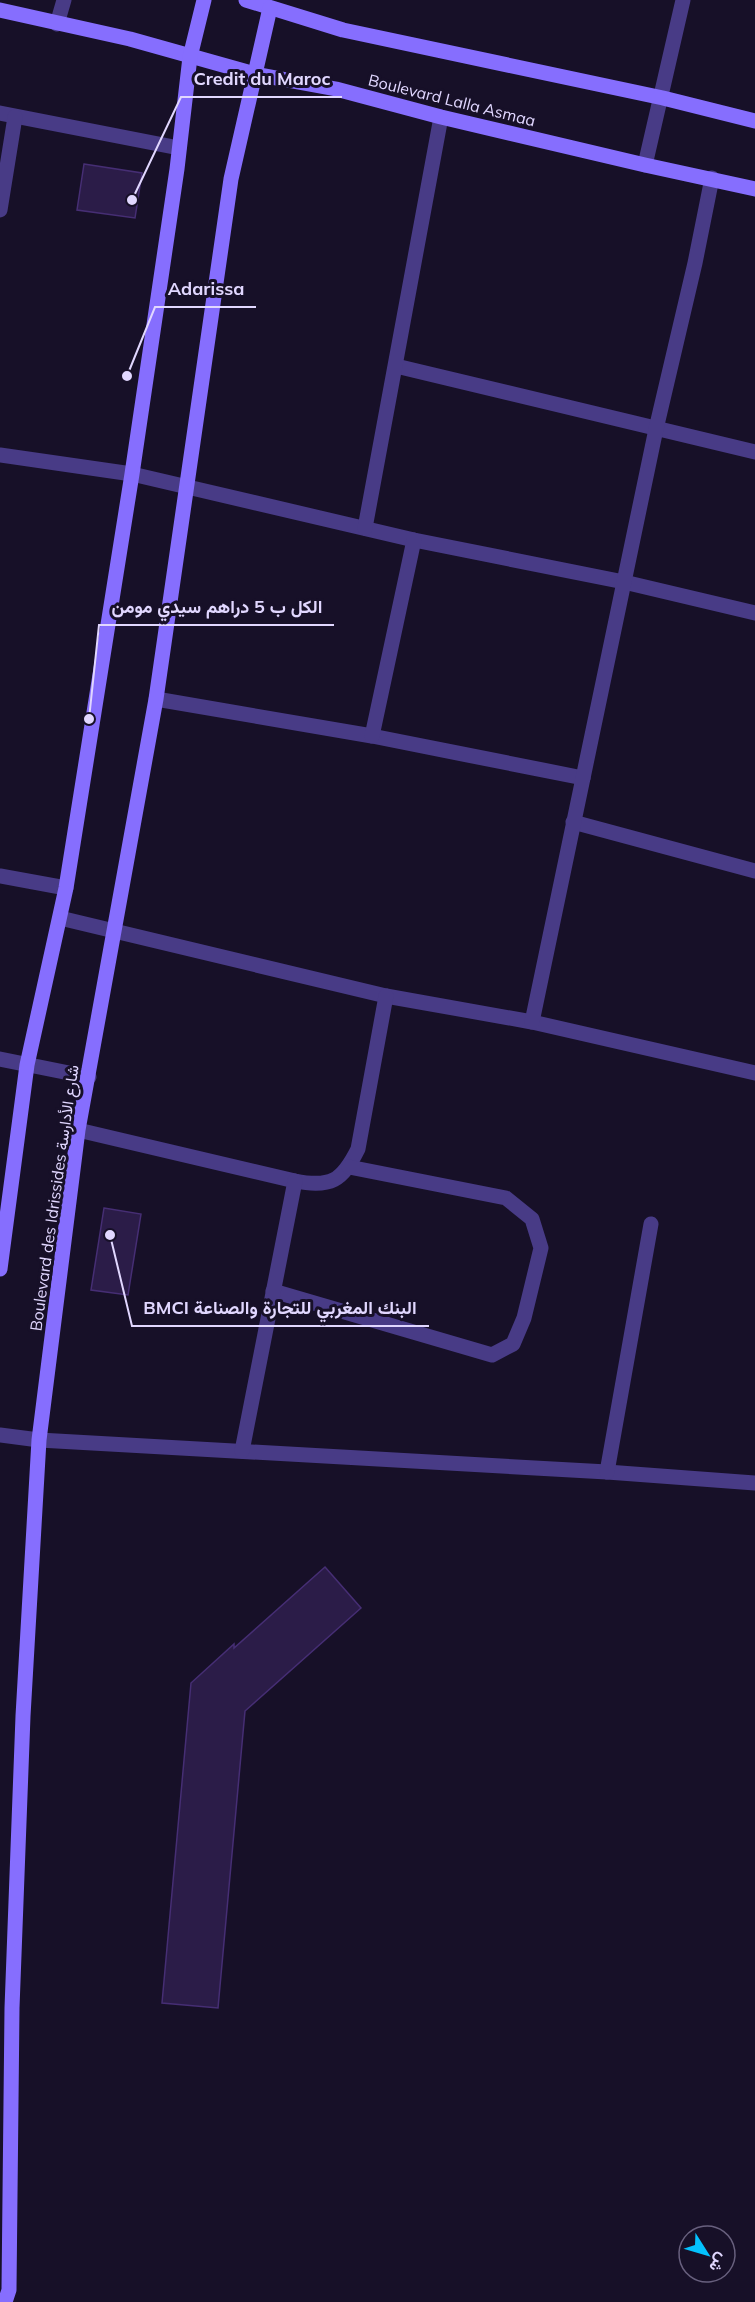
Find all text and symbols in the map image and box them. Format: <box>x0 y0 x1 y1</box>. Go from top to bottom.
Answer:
callout: Credit du Maroc <box>181 61 342 97</box>
text: Credit du Maroc <box>193 67 331 90</box>
street label: Boulevard Lalla Asmaa <box>366 70 538 130</box>
callout: Adarissa <box>155 271 256 307</box>
text: Adarissa <box>168 277 244 300</box>
callout: الكل ب 5 دراهم سيدي مومن <box>99 589 334 625</box>
text: الكل ب 5 دراهم سيدي مومن <box>112 595 322 622</box>
street label: Boulevard des Idrissides شارع الأدارسة <box>25 1064 85 1333</box>
callout: BMCI البنك المغربي للتجارة والصناعة <box>132 1290 429 1326</box>
text: BMCI البنك المغربي للتجارة والصناعة <box>143 1296 417 1323</box>
north arrow <box>677 2224 737 2284</box>
text: ش <box>705 2249 733 2277</box>

